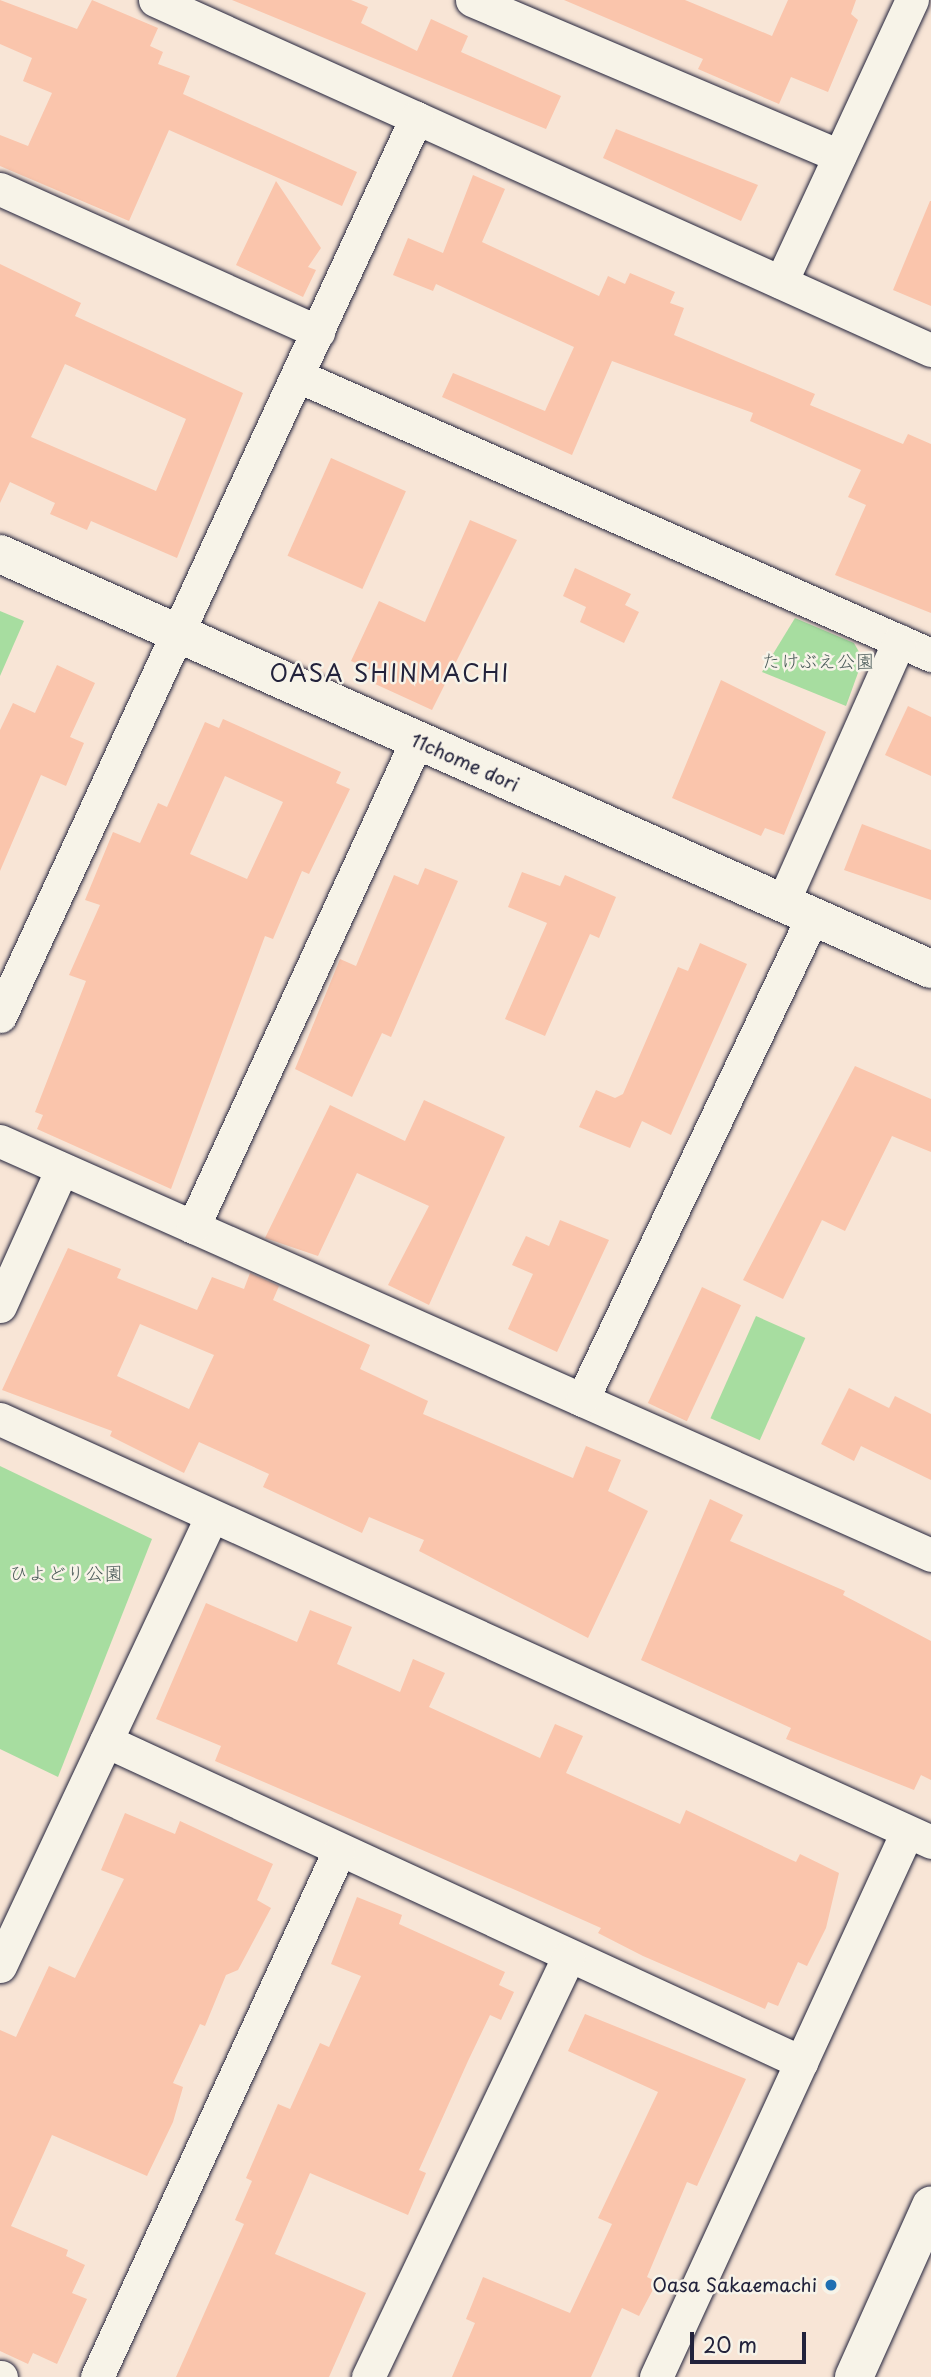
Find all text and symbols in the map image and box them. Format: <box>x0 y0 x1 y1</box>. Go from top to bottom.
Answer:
park label: たけぶえ公園 <box>761 650 875 672</box>
district label: OASA SHINMACHI <box>271 659 509 687</box>
street label: 11chome dori <box>408 728 522 796</box>
park label: ひよどり公園 <box>9 1562 123 1584</box>
place label: Oasa Sakaemachi <box>652 2274 817 2296</box>
marker: Oasa Sakaemachi <box>823 2277 839 2293</box>
scale bar <box>693 2318 808 2362</box>
text: 20 m <box>703 2328 757 2360</box>

